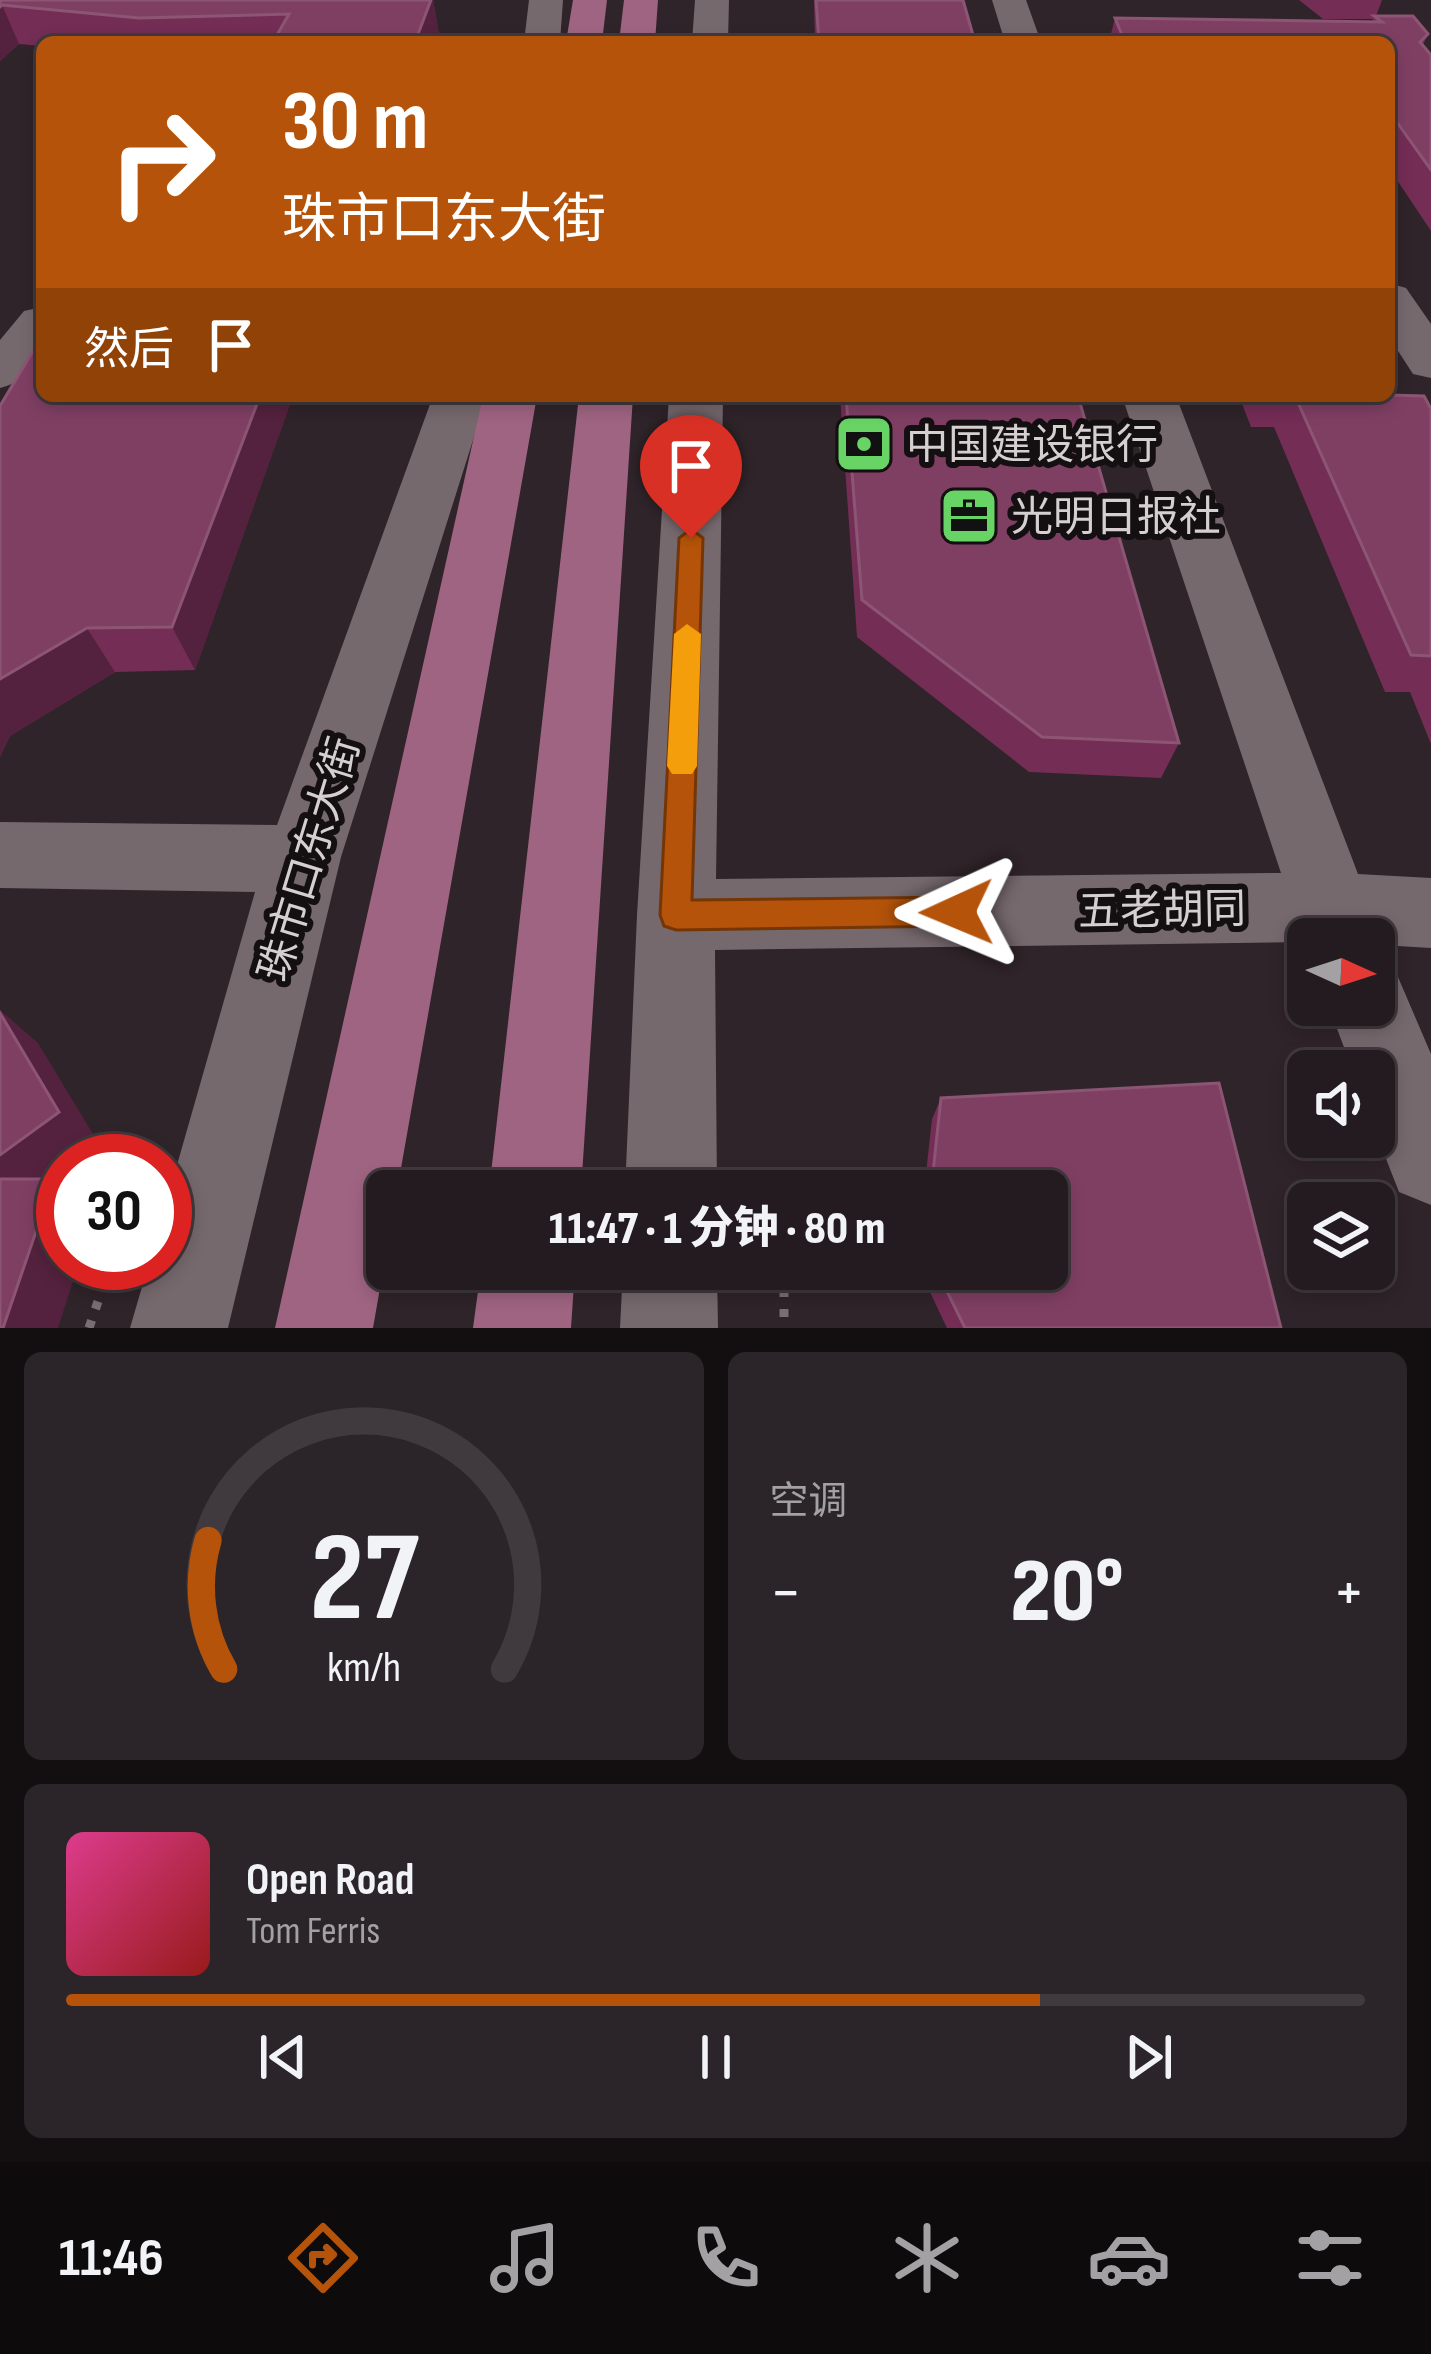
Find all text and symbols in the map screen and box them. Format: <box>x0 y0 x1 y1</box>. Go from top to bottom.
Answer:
text: 30 m <box>282 72 428 173</box>
icon: right <box>84 84 240 240</box>
text: 珠市口东大街 <box>282 188 606 253</box>
icon: arrive <box>198 312 264 378</box>
text: 然后 <box>84 323 174 378</box>
bank icon: 中国建设银行 <box>833 413 895 475</box>
pin <box>640 415 742 538</box>
place label: 中国建设银行 <box>906 421 1158 472</box>
icon: arrive <box>658 433 724 499</box>
office icon: 光明日报社 <box>938 485 1000 547</box>
place label: 光明日报社 <box>1011 493 1221 544</box>
street label: 珠市口东大街 <box>249 732 372 988</box>
position arrow <box>894 849 1020 975</box>
street label: 五老胡同 <box>1078 885 1246 938</box>
north arrow <box>1287 918 1395 1026</box>
map controls <box>1287 918 1395 1290</box>
button: sound <box>1287 1050 1395 1158</box>
speed limit sign: 30 <box>36 1134 192 1290</box>
button: layers <box>1287 1182 1395 1290</box>
text: 11:47 · 1 分钟 · 80 m <box>549 1202 885 1257</box>
text: 空调 <box>770 1479 848 1526</box>
text: 27 <box>309 1506 419 1655</box>
text: 20° <box>1011 1539 1124 1647</box>
text: − <box>770 1554 802 1633</box>
text: + <box>1333 1554 1365 1633</box>
text: km/h <box>327 1642 401 1694</box>
text: Open Road <box>246 1853 414 1908</box>
text: Tom Ferris <box>246 1908 380 1955</box>
icon: previous <box>250 2024 316 2090</box>
icon: pause <box>683 2024 749 2090</box>
icon: next <box>1116 2024 1182 2090</box>
icon: directions <box>281 2216 365 2300</box>
icon: music <box>483 2216 567 2300</box>
icon: phone <box>684 2216 768 2300</box>
icon: climate <box>885 2216 969 2300</box>
icon: car <box>1087 2216 1171 2300</box>
icon: filters <box>1288 2216 1372 2300</box>
text: 11:46 <box>59 2226 164 2291</box>

